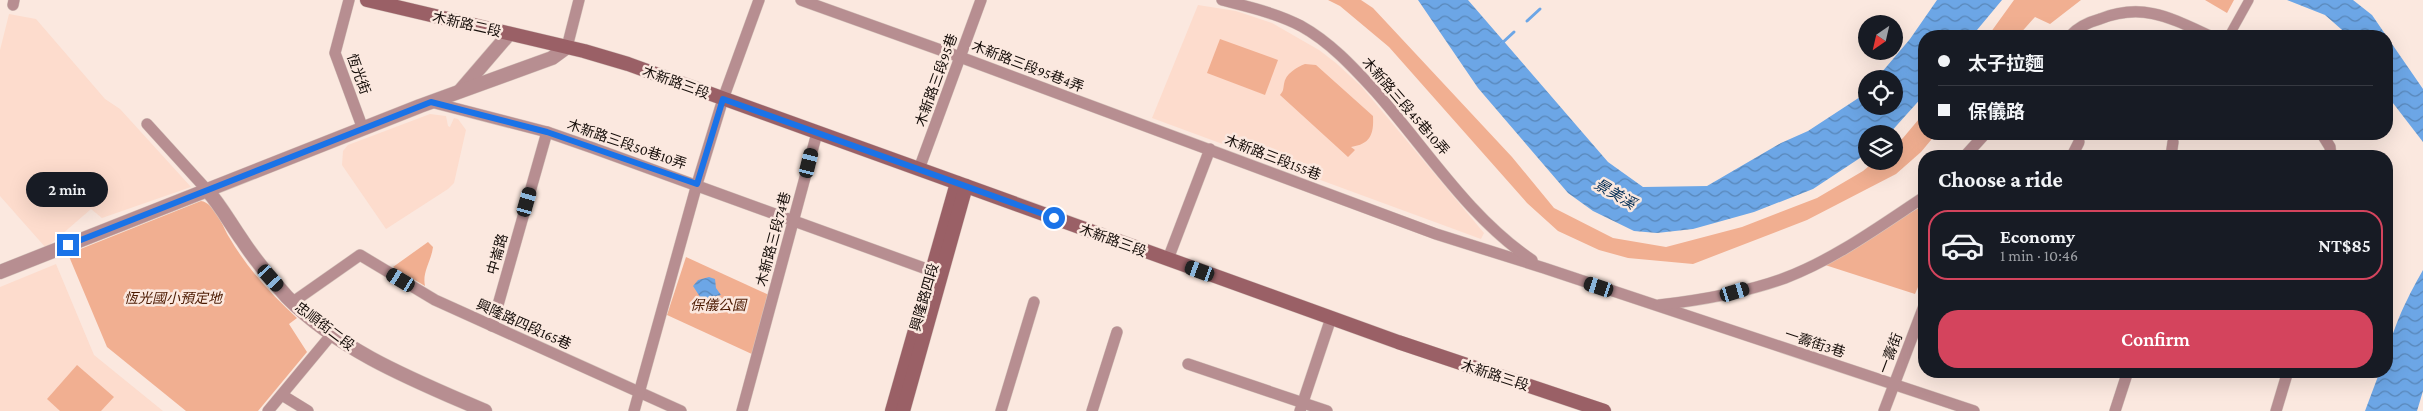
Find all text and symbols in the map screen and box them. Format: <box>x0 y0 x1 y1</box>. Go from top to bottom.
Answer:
street label: 木新路二段 <box>431 8 503 40</box>
north arrow <box>1858 15 1902 60</box>
map controls <box>1858 15 1903 170</box>
street label: 木新路三段95巷 <box>912 31 960 129</box>
street label: 木新路三段95巷4弄 <box>970 37 1086 95</box>
street label: 恆光街 <box>344 52 374 96</box>
text: 太子拉麵 <box>1968 53 2044 74</box>
street label: 木新路三段45巷10弄 <box>1359 54 1453 158</box>
street label: 木新路三段 <box>640 63 712 101</box>
button: locate <box>1858 70 1903 115</box>
text: 保儀路 <box>1968 101 2025 122</box>
street label: 木新路三段50巷10弄 <box>565 116 689 172</box>
button: layers <box>1858 125 1903 170</box>
street label: 木新路三段155巷 <box>1223 131 1323 183</box>
car <box>798 147 819 179</box>
text: Choose a ride <box>1938 167 2063 192</box>
callout: 2 min <box>27 172 109 208</box>
water label: 景美溪 <box>1592 176 1640 213</box>
text: 2 min <box>48 181 86 198</box>
car <box>515 186 538 218</box>
street label: 木新路三段74巷 <box>753 190 793 288</box>
route start <box>1043 207 1065 229</box>
street label: 木新路三段 <box>1077 221 1149 259</box>
icon: car <box>1940 223 1985 268</box>
text: Economy <box>2000 226 2075 247</box>
street label: 中崙路 <box>484 232 510 276</box>
route end <box>57 234 79 256</box>
text: NT$85 <box>2318 235 2371 256</box>
text: 1 min · 10:46 <box>2000 247 2078 264</box>
car <box>1183 259 1216 283</box>
street label: 興隆路四段 <box>907 261 941 333</box>
car <box>255 262 286 294</box>
car <box>384 266 417 294</box>
car <box>1582 275 1615 299</box>
car <box>1718 280 1751 304</box>
park label: 恆光國小預定地 <box>124 290 224 306</box>
street label: 興隆路四段165巷 <box>474 296 574 352</box>
park label: 保儀公園 <box>690 297 748 313</box>
street label: 忠順街二段 <box>292 299 358 353</box>
button: Confirm <box>1938 310 2373 368</box>
street label: 一壽街3巷 <box>1783 326 1847 360</box>
street label: 一壽街 <box>1875 331 1905 375</box>
street label: 木新路三段 <box>1459 357 1531 393</box>

